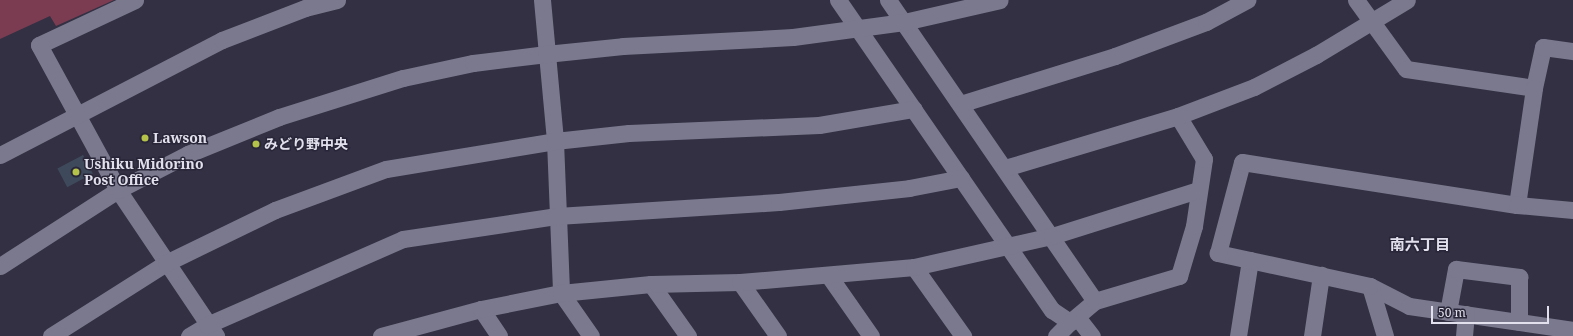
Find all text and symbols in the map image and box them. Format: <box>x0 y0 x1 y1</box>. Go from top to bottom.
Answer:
place label: Lawson <box>153 130 207 146</box>
marker: Lawson <box>140 133 150 143</box>
place label: みどり野中央 <box>264 136 348 152</box>
marker: みどり野中央 <box>251 139 261 149</box>
place label: Ushiku Midorino Post Office <box>84 156 203 188</box>
marker: Ushiku Midorino Post Office <box>71 167 81 177</box>
district label: 南六丁目 <box>1390 236 1450 254</box>
scale bar <box>1433 298 1551 324</box>
text: 50 m <box>1438 304 1466 321</box>

